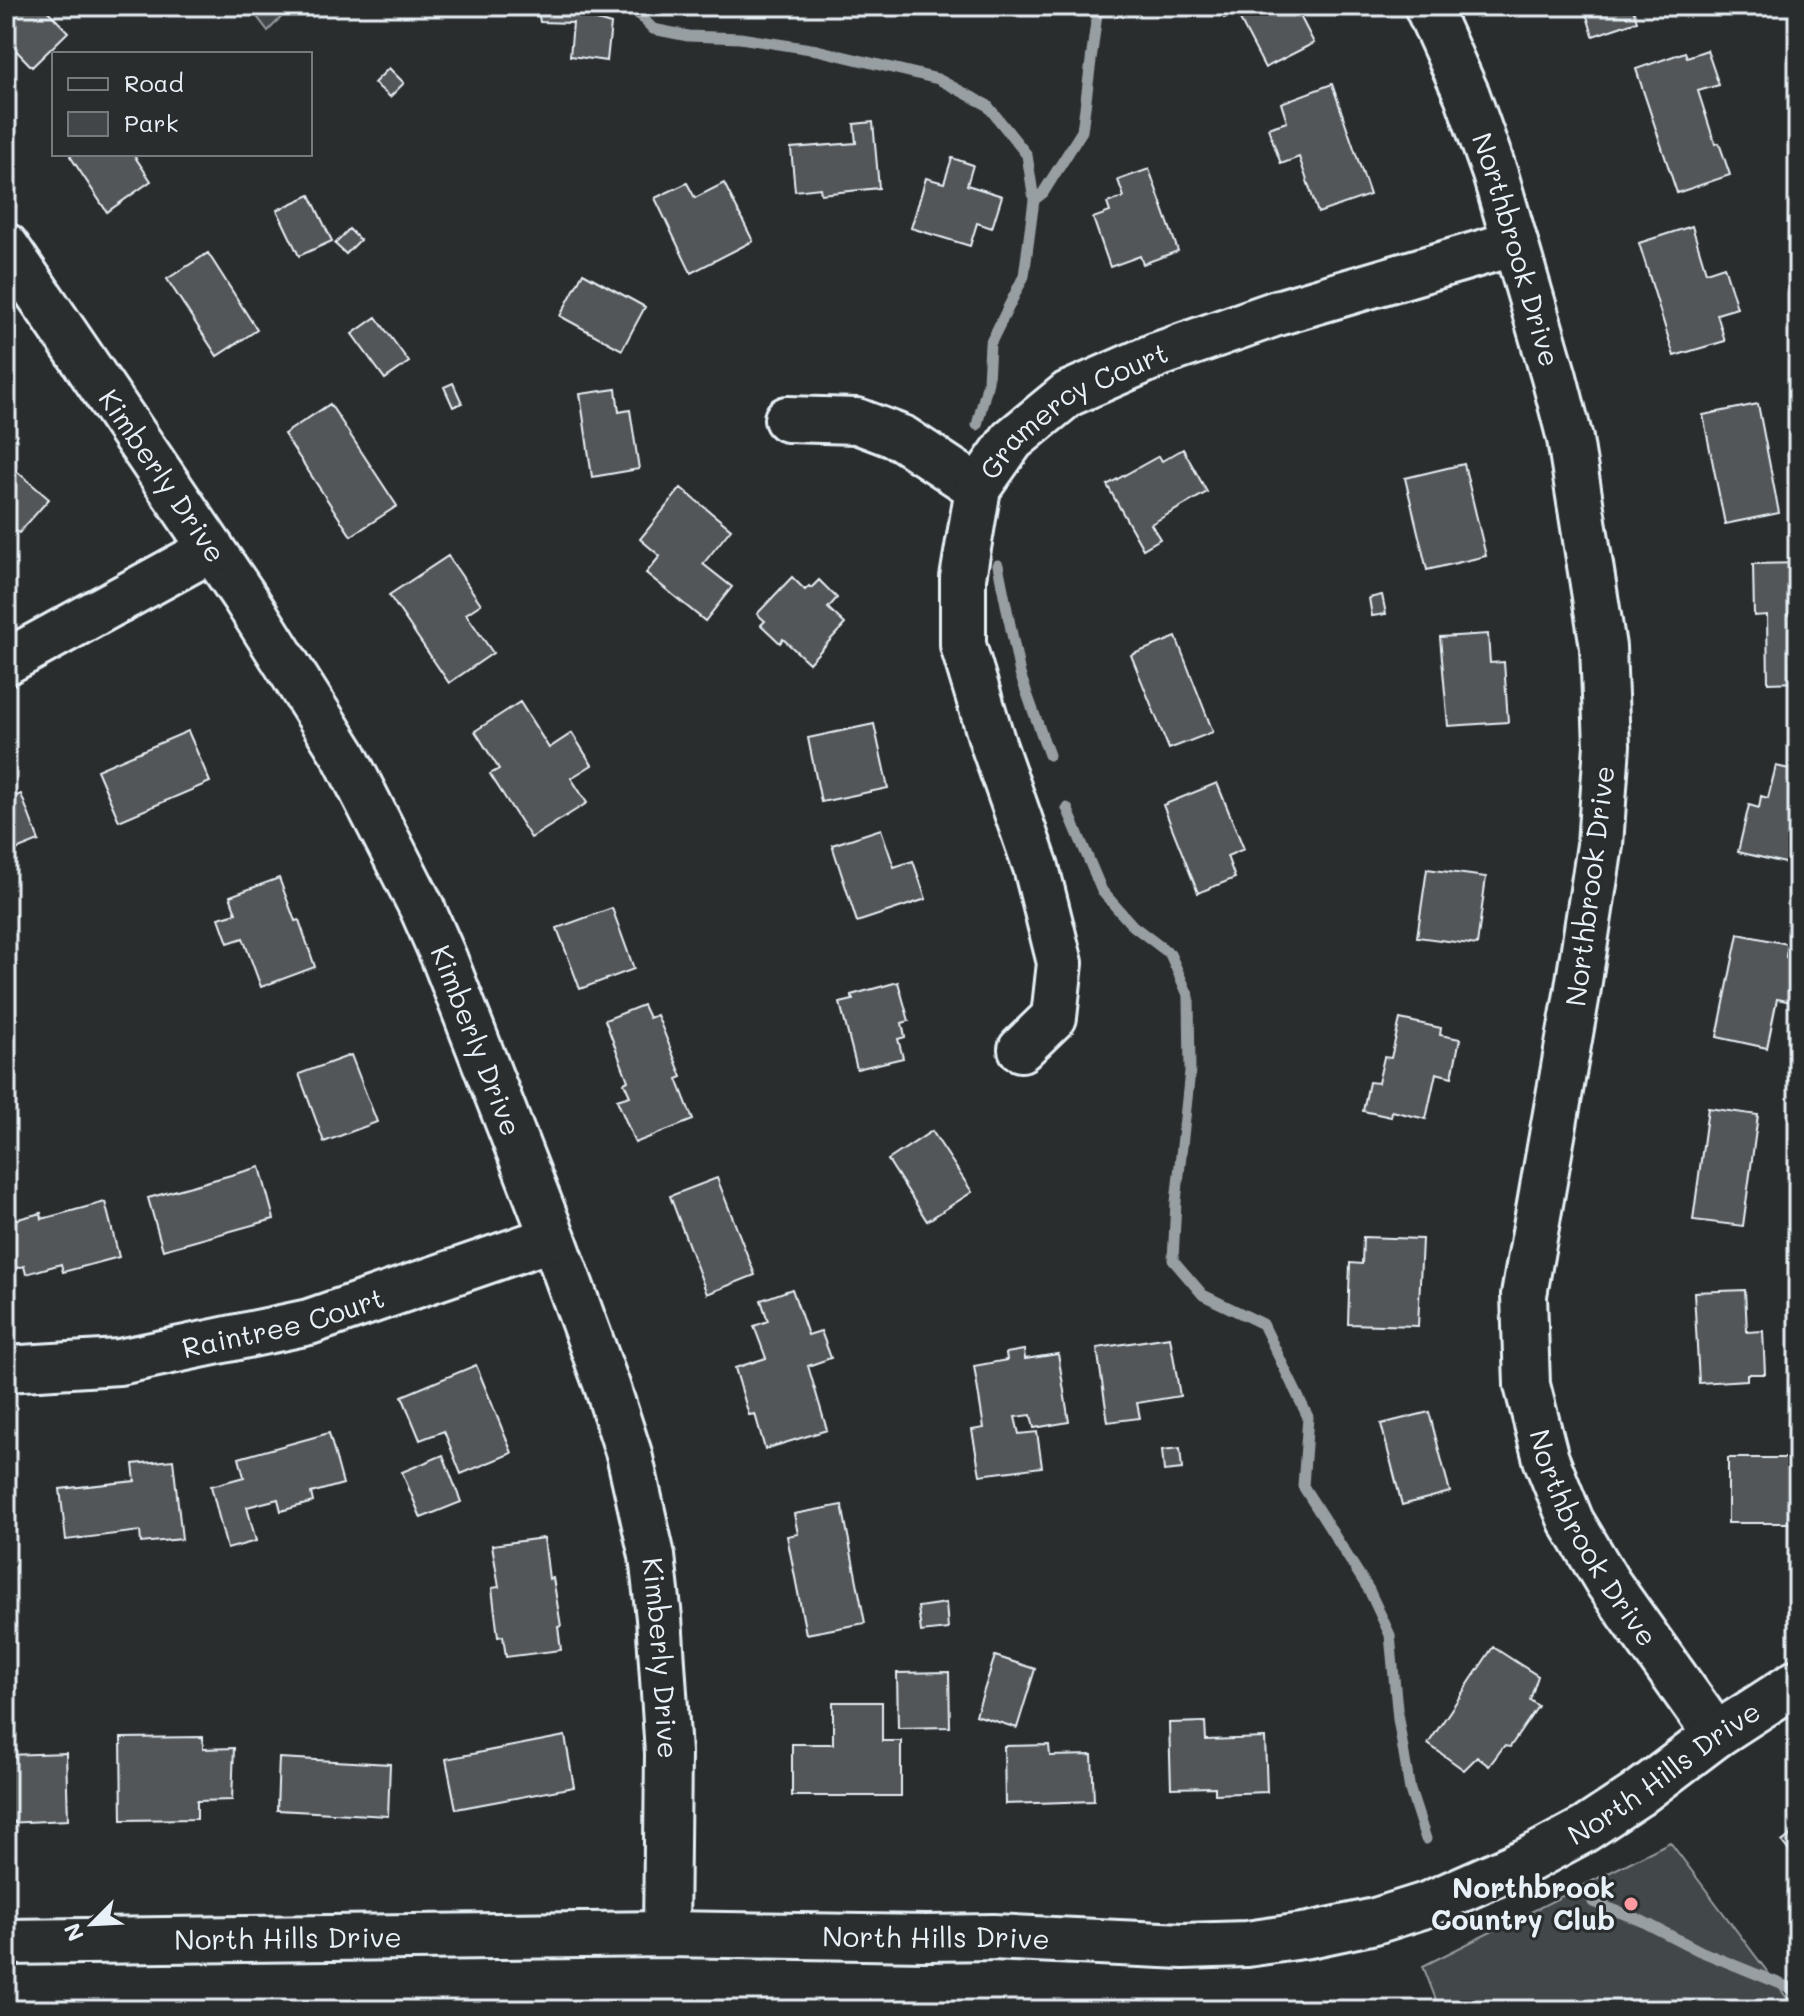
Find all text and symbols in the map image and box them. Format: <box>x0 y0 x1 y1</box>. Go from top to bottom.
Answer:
legend <box>52 52 312 156</box>
text: Road <box>124 67 184 98</box>
text: Park <box>124 107 178 138</box>
street label: Northbrook Drive <box>1465 127 1569 371</box>
street label: Gramercy Court <box>971 334 1173 486</box>
street label: Kimberly Drive <box>91 382 235 569</box>
street label: Northbrook Drive <box>1556 763 1622 1008</box>
street label: Kimberly Drive <box>423 939 530 1141</box>
street label: Raintree Court <box>179 1278 389 1365</box>
street label: Northbrook Drive <box>1522 1425 1666 1653</box>
street label: Kimberly Drive <box>635 1555 687 1760</box>
street label: North Hills Drive <box>1561 1692 1767 1852</box>
place label: Northbrook Country Club <box>1431 1869 1615 1938</box>
north arrow <box>52 1884 132 1964</box>
marker: Northbrook Country Club <box>1622 1895 1640 1913</box>
street label: North Hills Drive <box>822 1917 1051 1957</box>
street label: North Hills Drive <box>174 1918 402 1957</box>
text: N <box>57 1919 90 1946</box>

